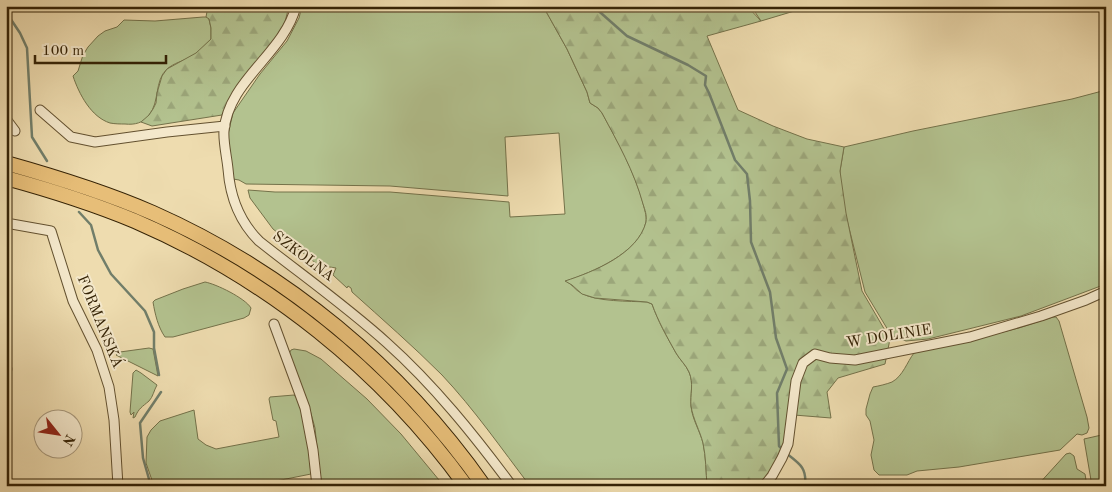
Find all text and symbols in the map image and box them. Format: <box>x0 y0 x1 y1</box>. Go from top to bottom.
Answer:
scale bar <box>35 32 166 64</box>
text: 100 m <box>42 44 84 59</box>
street label: SZKOLNA <box>269 229 337 285</box>
street label: FORMANSKÁ <box>73 272 127 371</box>
street label: W DOLINIE <box>845 323 933 351</box>
north arrow <box>32 410 82 460</box>
text: N <box>60 432 77 448</box>

